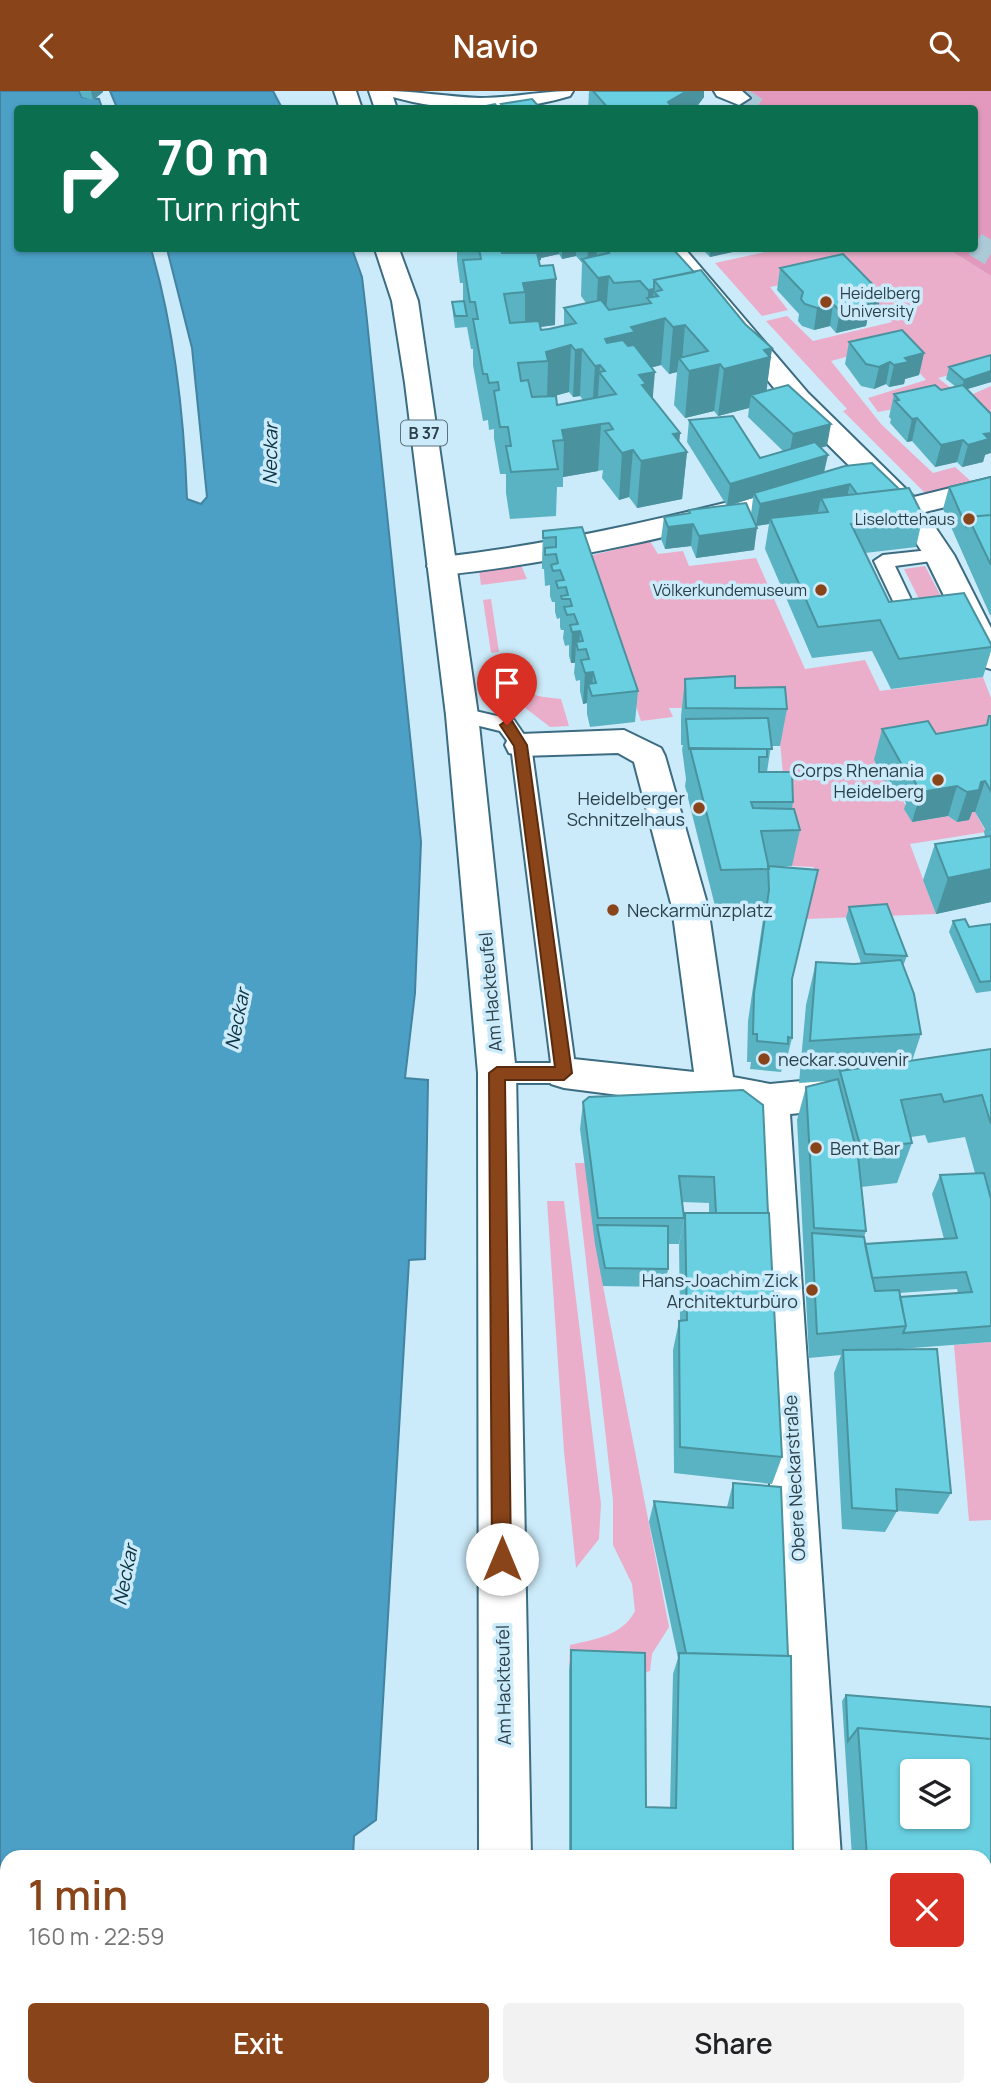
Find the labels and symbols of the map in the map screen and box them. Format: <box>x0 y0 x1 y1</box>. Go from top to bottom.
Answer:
place label: Heidelberg University <box>840 282 920 322</box>
marker: Heidelberg University <box>818 294 834 310</box>
water label: Neckar <box>256 421 284 485</box>
road number: B 37 <box>401 421 447 445</box>
place label: Liselottehaus <box>855 508 955 530</box>
marker: Liselottehaus <box>961 511 977 527</box>
place label: Völkerkundemuseum <box>653 579 807 601</box>
marker: Völkerkundemuseum <box>813 582 829 598</box>
pin <box>477 653 537 725</box>
place label: Corps Rhenania Heidelberg <box>792 758 924 803</box>
marker: Corps Rhenania Heidelberg <box>930 772 946 788</box>
place label: Heidelberger Schnitzelhaus <box>567 786 685 831</box>
marker: Heidelberger Schnitzelhaus <box>691 800 707 816</box>
place label: Neckarmünzplatz <box>627 898 773 922</box>
marker: Neckarmünzplatz <box>605 902 621 918</box>
street label: Am Hackteufel <box>473 931 507 1053</box>
water label: Neckar <box>218 984 256 1052</box>
place label: neckar.souvenir <box>778 1047 909 1071</box>
marker: neckar.souvenir <box>756 1051 772 1067</box>
place label: Bent Bar <box>830 1136 901 1160</box>
marker: Bent Bar <box>808 1140 824 1156</box>
place label: Hans-Joachim Zick Architekturbüro <box>642 1268 799 1313</box>
marker: Hans-Joachim Zick Architekturbüro <box>804 1282 820 1298</box>
street label: Obere Neckarstraße <box>778 1394 810 1562</box>
position arrow <box>465 1522 539 1596</box>
water label: Neckar <box>106 1540 144 1608</box>
street label: Am Hackteufel <box>490 1625 516 1745</box>

